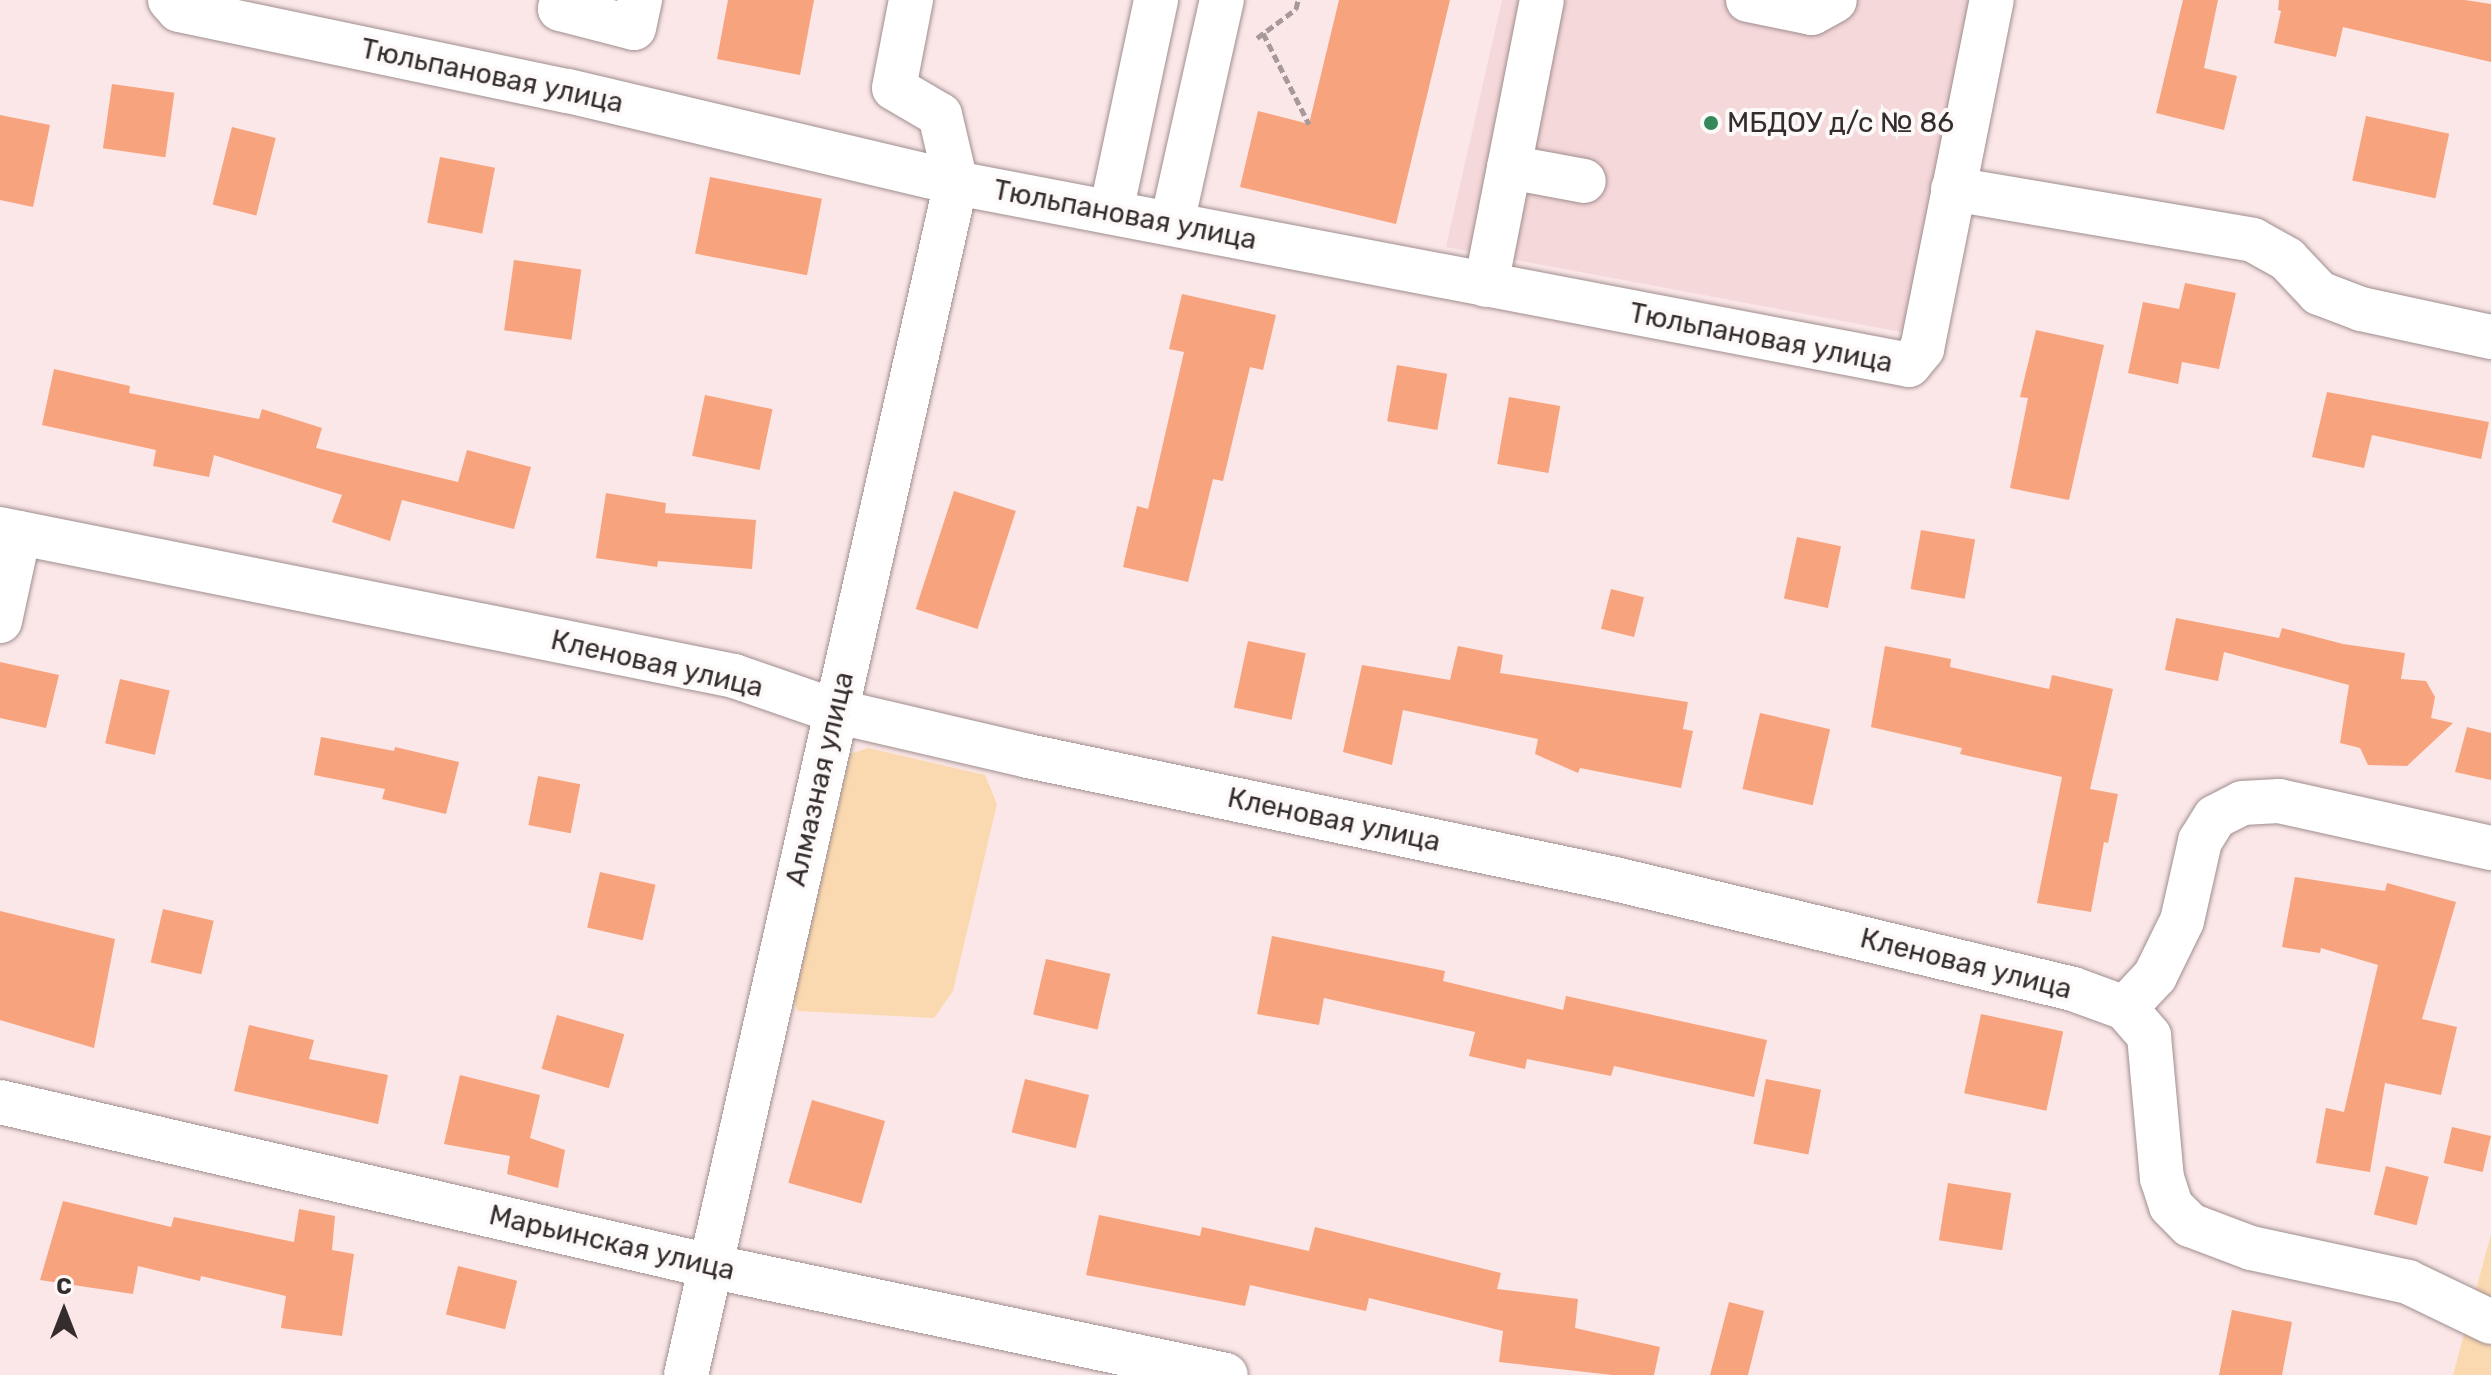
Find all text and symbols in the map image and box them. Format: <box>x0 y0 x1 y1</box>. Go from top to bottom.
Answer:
street label: Тюльпановая улица <box>358 32 626 120</box>
place label: МБДОУ д/с № 86 <box>1727 106 1954 140</box>
marker: МБДОУ д/с № 86 <box>1702 114 1720 132</box>
street label: Тюльпановая улица <box>991 173 1259 257</box>
street label: Тюльпановая улица <box>1627 296 1895 380</box>
street label: Кленовая улица <box>548 623 766 705</box>
street label: Алмазная улица <box>779 669 861 889</box>
street label: Кленовая улица <box>1224 781 1444 859</box>
street label: Кленовая улица <box>1857 921 2075 1007</box>
street label: Марьинская улица <box>486 1198 738 1288</box>
north arrow <box>24 1271 104 1351</box>
text: С <box>56 1273 72 1300</box>

